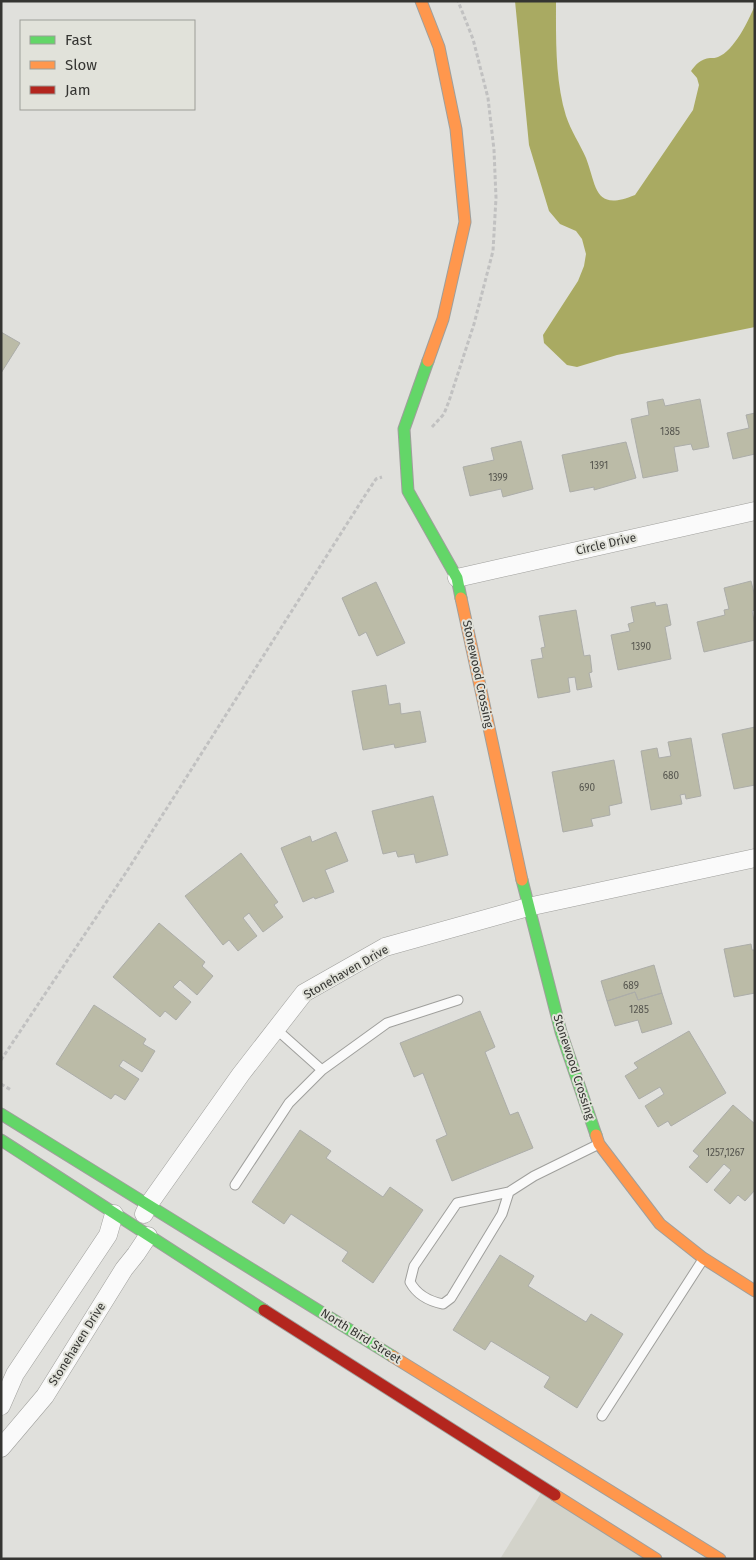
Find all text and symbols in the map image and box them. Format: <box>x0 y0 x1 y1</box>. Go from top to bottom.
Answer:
legend <box>20 20 195 110</box>
text: Fast <box>65 31 92 49</box>
text: Slow <box>65 56 97 74</box>
text: Jam <box>65 81 91 99</box>
house number: 1385 <box>660 426 680 438</box>
house number: 1391 <box>590 460 608 472</box>
house number: 1399 <box>488 472 508 484</box>
street label: Circle Drive <box>574 530 638 558</box>
street label: Stonewood Crossing <box>460 619 496 730</box>
house number: 1390 <box>631 641 651 653</box>
house number: 680 <box>663 770 680 782</box>
house number: 690 <box>579 782 595 794</box>
street label: Stonehaven Drive <box>301 942 391 1002</box>
house number: 689 <box>623 980 639 992</box>
house number: 1285 <box>629 1004 649 1016</box>
street label: Stonewood Crossing <box>550 1013 598 1122</box>
house number: 1257,1267 <box>706 1147 745 1159</box>
street label: Stonehaven Drive <box>46 1300 108 1388</box>
street label: North Bird Street <box>318 1306 404 1367</box>

